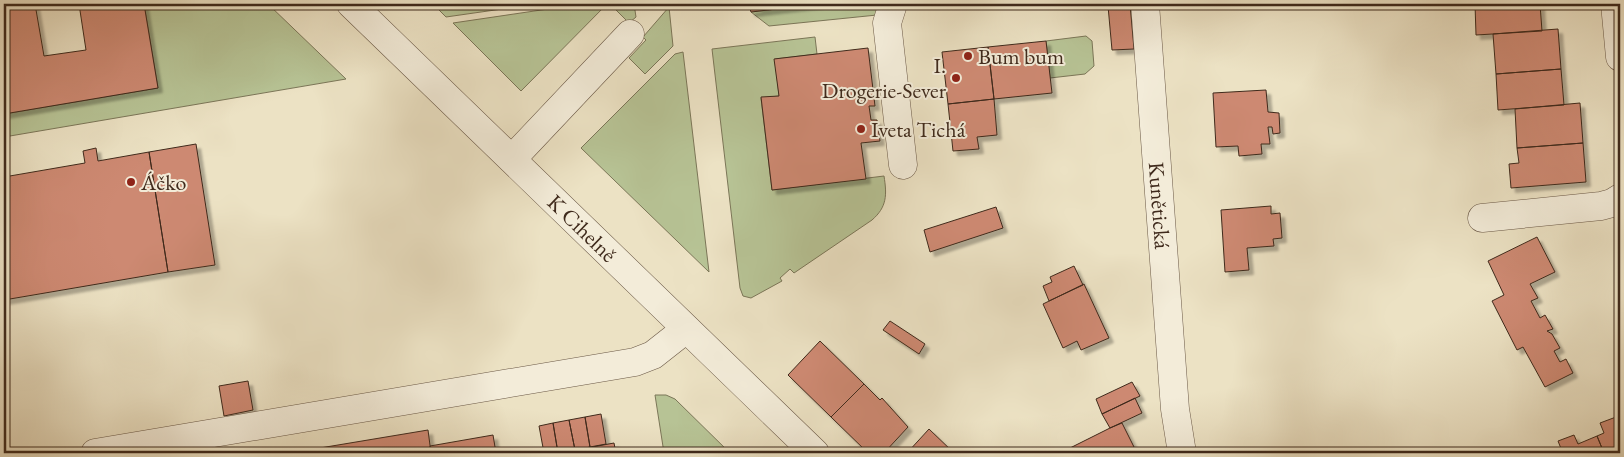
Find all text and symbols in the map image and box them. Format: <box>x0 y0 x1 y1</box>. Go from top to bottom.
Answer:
place label: Bum bum <box>978 42 1064 71</box>
marker: Bum bum <box>962 50 974 62</box>
place label: I. Drogerie-Sever <box>822 51 947 105</box>
marker: I. Drogerie-Sever <box>950 72 962 84</box>
place label: Iveta Tichá <box>871 115 966 144</box>
marker: Iveta Tichá <box>855 123 867 135</box>
street label: Kunětická <box>1142 161 1177 250</box>
place label: Áčko <box>140 168 186 197</box>
marker: Áčko <box>125 176 137 188</box>
street label: K Cihelně <box>541 188 623 269</box>

